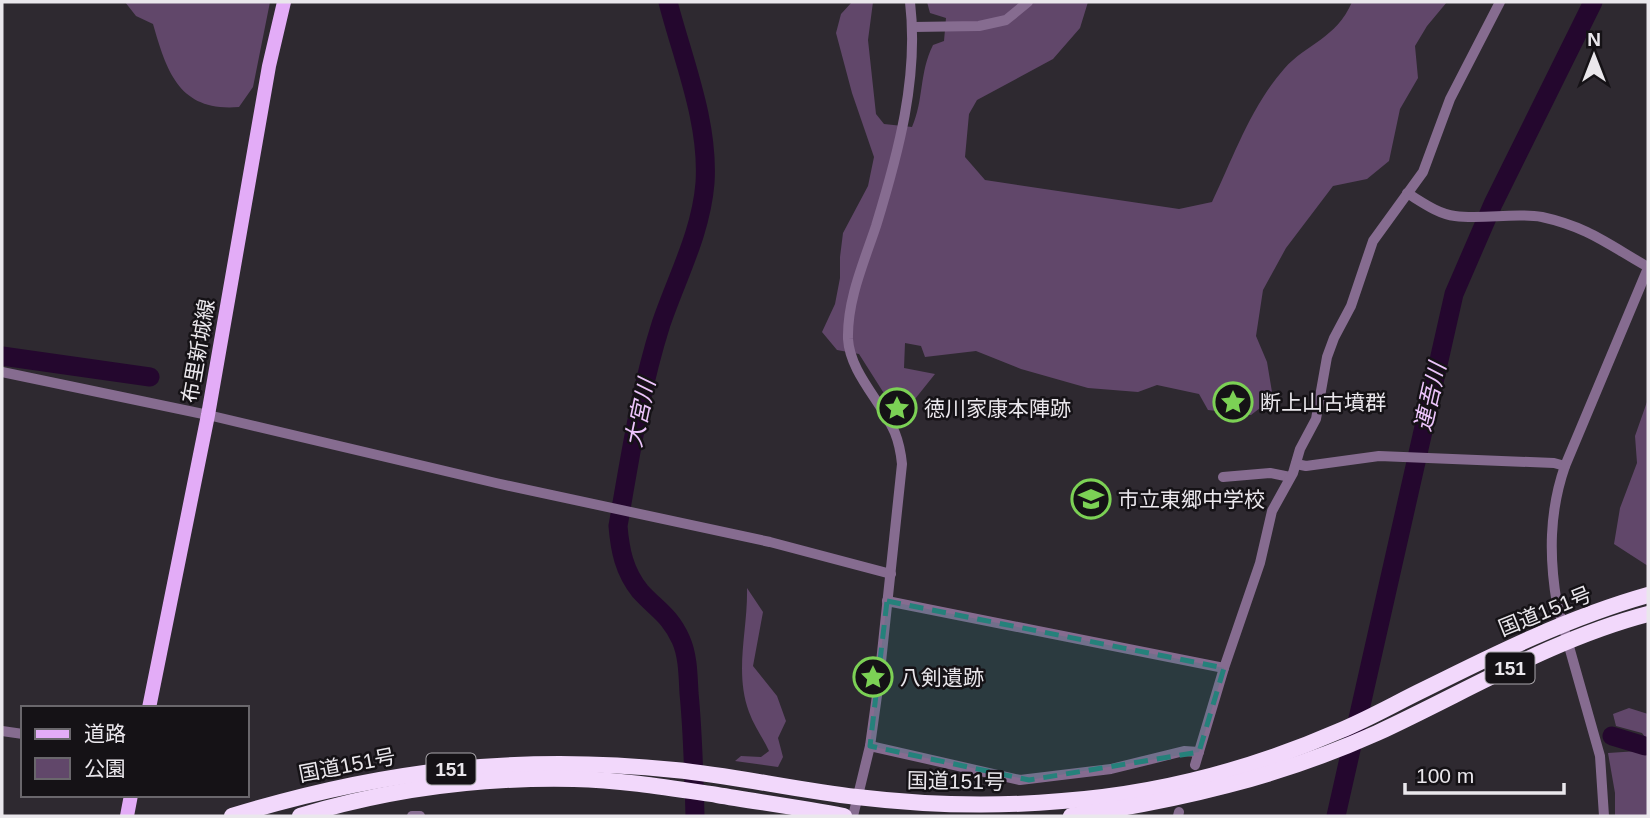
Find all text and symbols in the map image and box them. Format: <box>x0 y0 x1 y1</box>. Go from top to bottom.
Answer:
north arrow <box>1559 21 1629 91</box>
text: N <box>1587 29 1601 50</box>
street label: 布里新城線 <box>178 297 218 405</box>
water label: 連吾川 <box>1410 358 1451 434</box>
water label: 大宮川 <box>620 374 661 449</box>
place icon: 断上山古墳群 <box>1212 381 1254 423</box>
place icon: 徳川家康本陣跡 <box>876 387 918 429</box>
place label: 断上山古墳群 <box>1260 391 1386 414</box>
place label: 徳川家康本陣跡 <box>924 397 1071 420</box>
school or university icon: 市立東郷中学校 <box>1070 478 1112 520</box>
place label: 市立東郷中学校 <box>1118 488 1265 511</box>
street label: 国道151号 <box>1495 582 1595 640</box>
road number: 151 <box>1486 652 1534 684</box>
place icon: 八剣遺跡 <box>852 656 894 698</box>
place label: 八剣遺跡 <box>900 666 984 689</box>
legend <box>21 706 248 797</box>
text: 道路 <box>84 722 126 745</box>
street label: 国道151号 <box>297 744 397 786</box>
scale bar <box>1405 752 1564 796</box>
road number: 151 <box>426 754 476 784</box>
text: 公園 <box>84 757 126 780</box>
text: 100 m <box>1416 764 1474 787</box>
street label: 国道151号 <box>907 769 1005 793</box>

